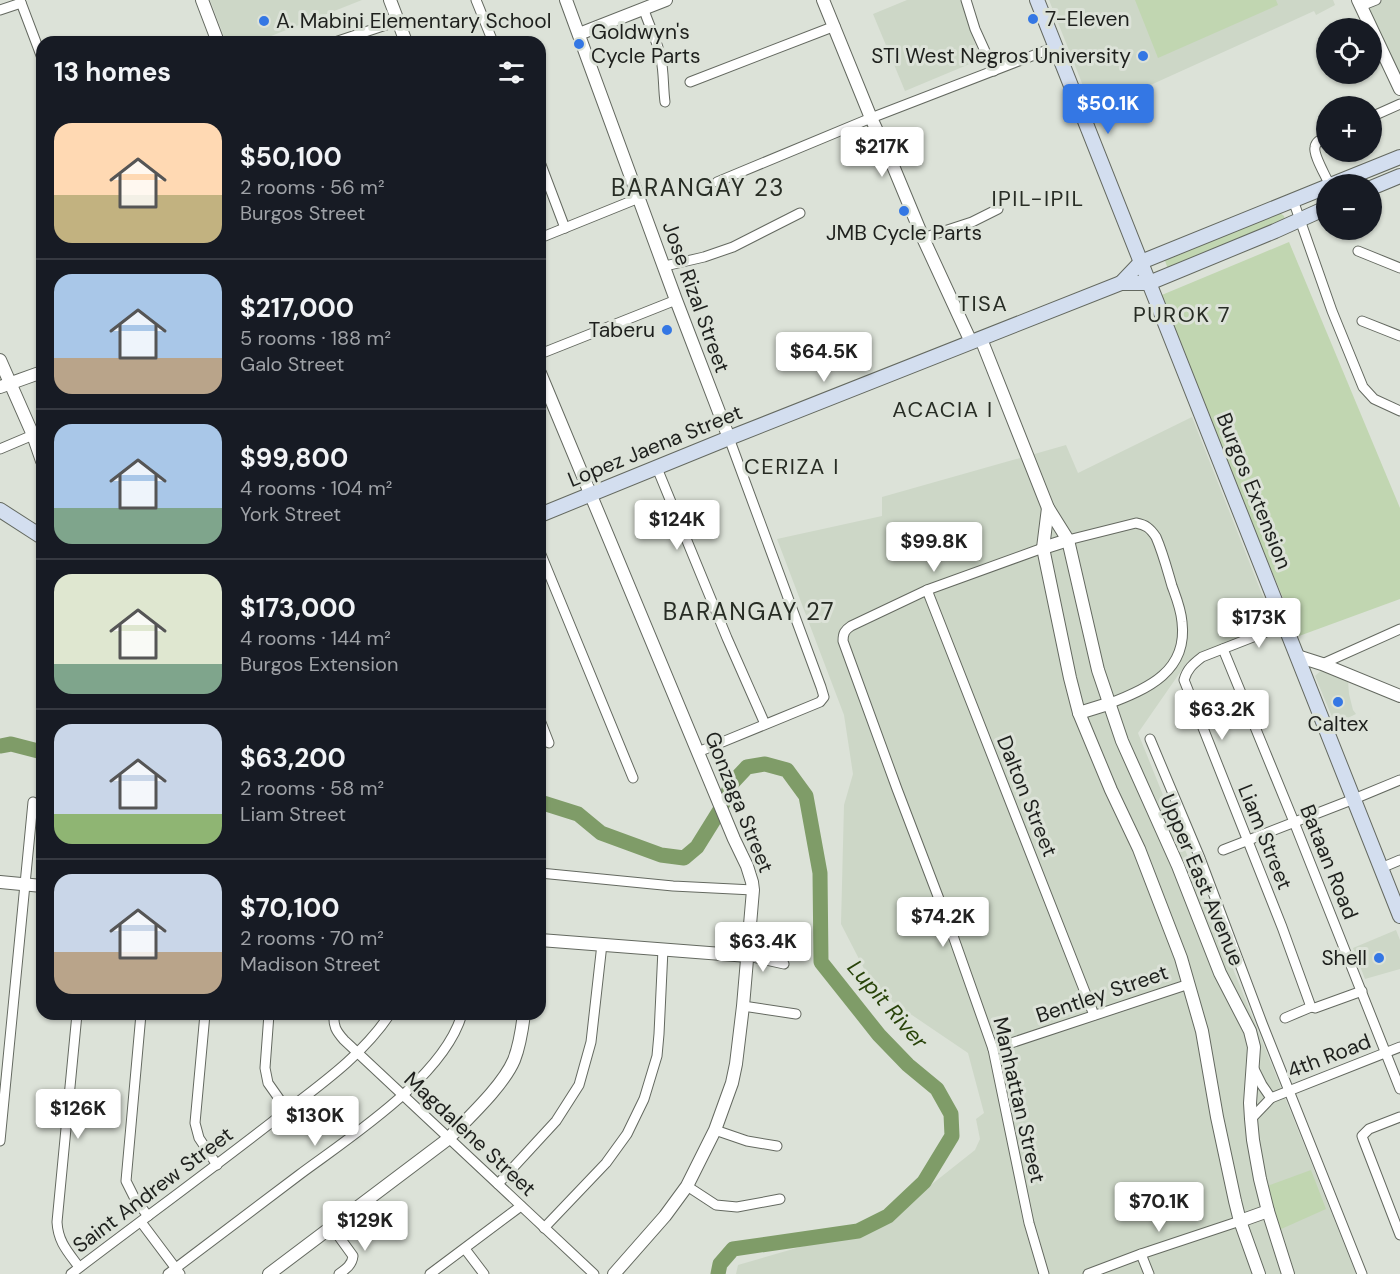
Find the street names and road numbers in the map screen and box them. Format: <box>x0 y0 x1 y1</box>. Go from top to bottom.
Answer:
street label: Jose Rizal Street <box>656 217 736 377</box>
street label: Lopez Jaena Street <box>564 398 746 494</box>
street label: Burgos Extension <box>1210 409 1298 573</box>
street label: Gonzaga Street <box>698 727 780 877</box>
street label: Dalton Street <box>990 731 1064 861</box>
street label: Liam Street <box>1231 780 1299 894</box>
street label: Upper East Avenue <box>1153 790 1251 970</box>
street label: Bataan Road <box>1293 800 1365 924</box>
street label: Bentley Street <box>1032 958 1172 1030</box>
street label: Manhattan Street <box>986 1014 1052 1186</box>
street label: 4th Road <box>1283 1027 1375 1085</box>
street label: Magdalene Street <box>398 1066 542 1202</box>
street label: Saint Andrew Street <box>67 1121 239 1259</box>

